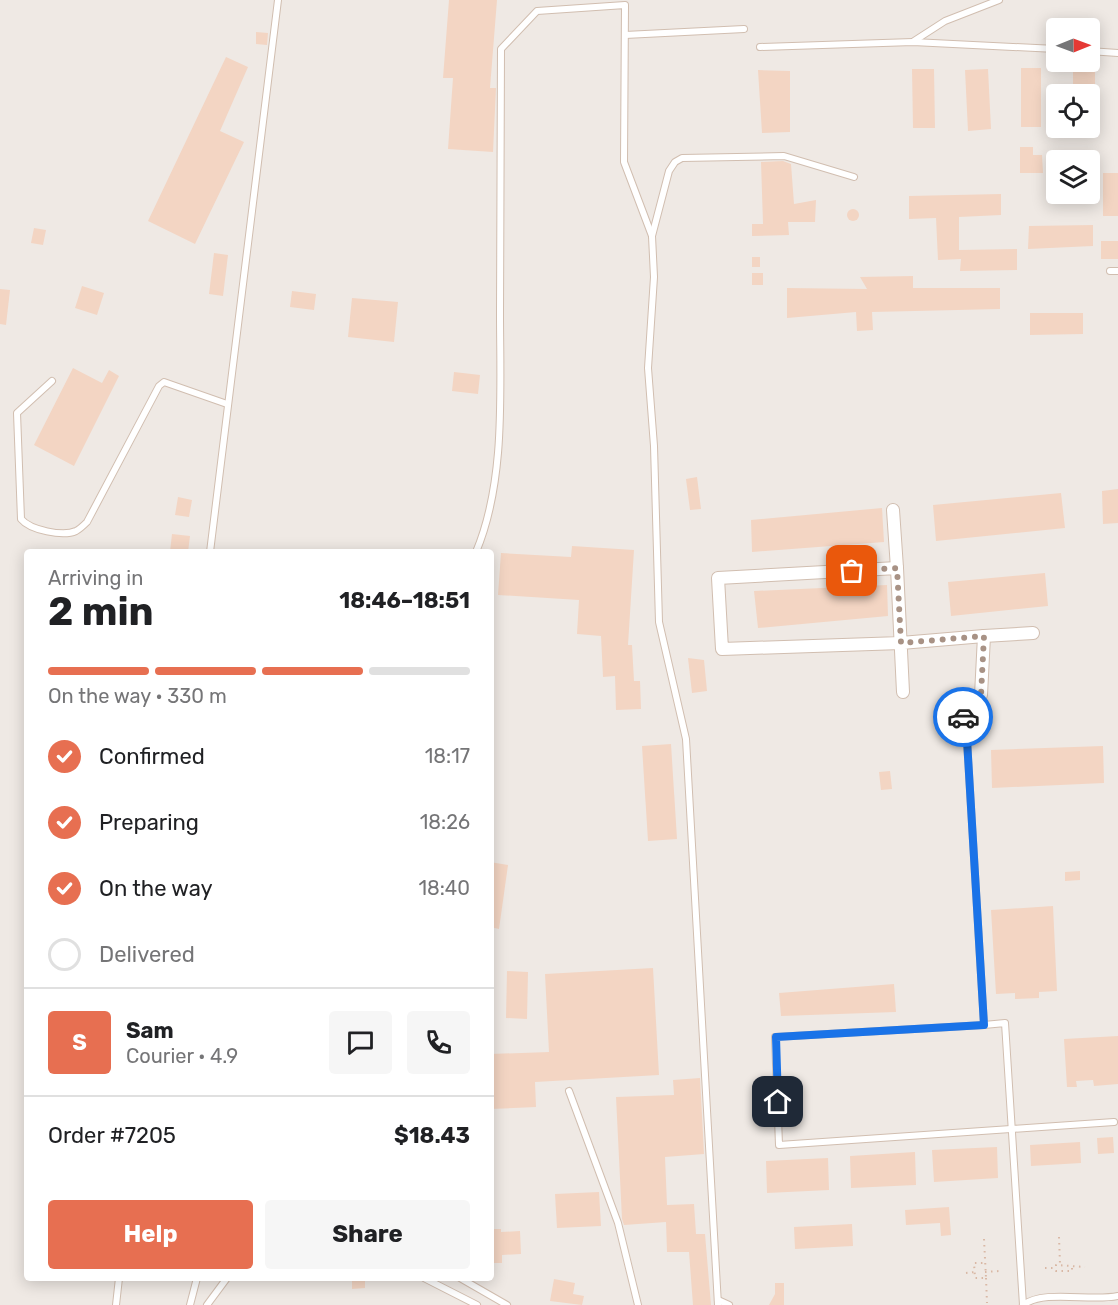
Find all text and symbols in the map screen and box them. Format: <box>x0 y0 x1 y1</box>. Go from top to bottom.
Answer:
north arrow <box>1046 18 1100 72</box>
map controls <box>1046 18 1100 204</box>
button: locate <box>1046 84 1100 138</box>
button: layers <box>1046 150 1100 204</box>
pin <box>826 545 877 596</box>
icon: bag <box>835 554 868 587</box>
text: Arriving in <box>48 566 143 590</box>
text: 18:46–18:51 <box>339 587 470 614</box>
text: 2 min <box>48 589 154 635</box>
text: On the way · 330 m <box>48 684 227 708</box>
courier <box>933 687 993 747</box>
icon: car <box>947 701 980 734</box>
icon: check <box>48 740 81 773</box>
text: Confirmed <box>99 743 205 770</box>
text: 18:17 <box>425 744 470 768</box>
icon: check <box>48 806 81 839</box>
text: Preparing <box>99 809 199 836</box>
text: 18:26 <box>420 810 470 834</box>
icon: check <box>48 872 81 905</box>
text: On the way <box>99 875 213 902</box>
text: 18:40 <box>418 876 470 900</box>
text: Delivered <box>99 941 195 968</box>
button: chat <box>329 1011 392 1074</box>
button: phone <box>407 1011 470 1074</box>
text: Sam <box>126 1017 174 1044</box>
text: S <box>72 1029 87 1056</box>
text: Courier · 4.9 <box>126 1044 238 1068</box>
pin <box>752 1076 803 1127</box>
icon: home <box>761 1085 794 1118</box>
text: Order #7205 <box>48 1122 176 1149</box>
text: $18.43 <box>394 1122 470 1149</box>
button: Help <box>48 1200 253 1269</box>
button: Share <box>265 1200 470 1269</box>

